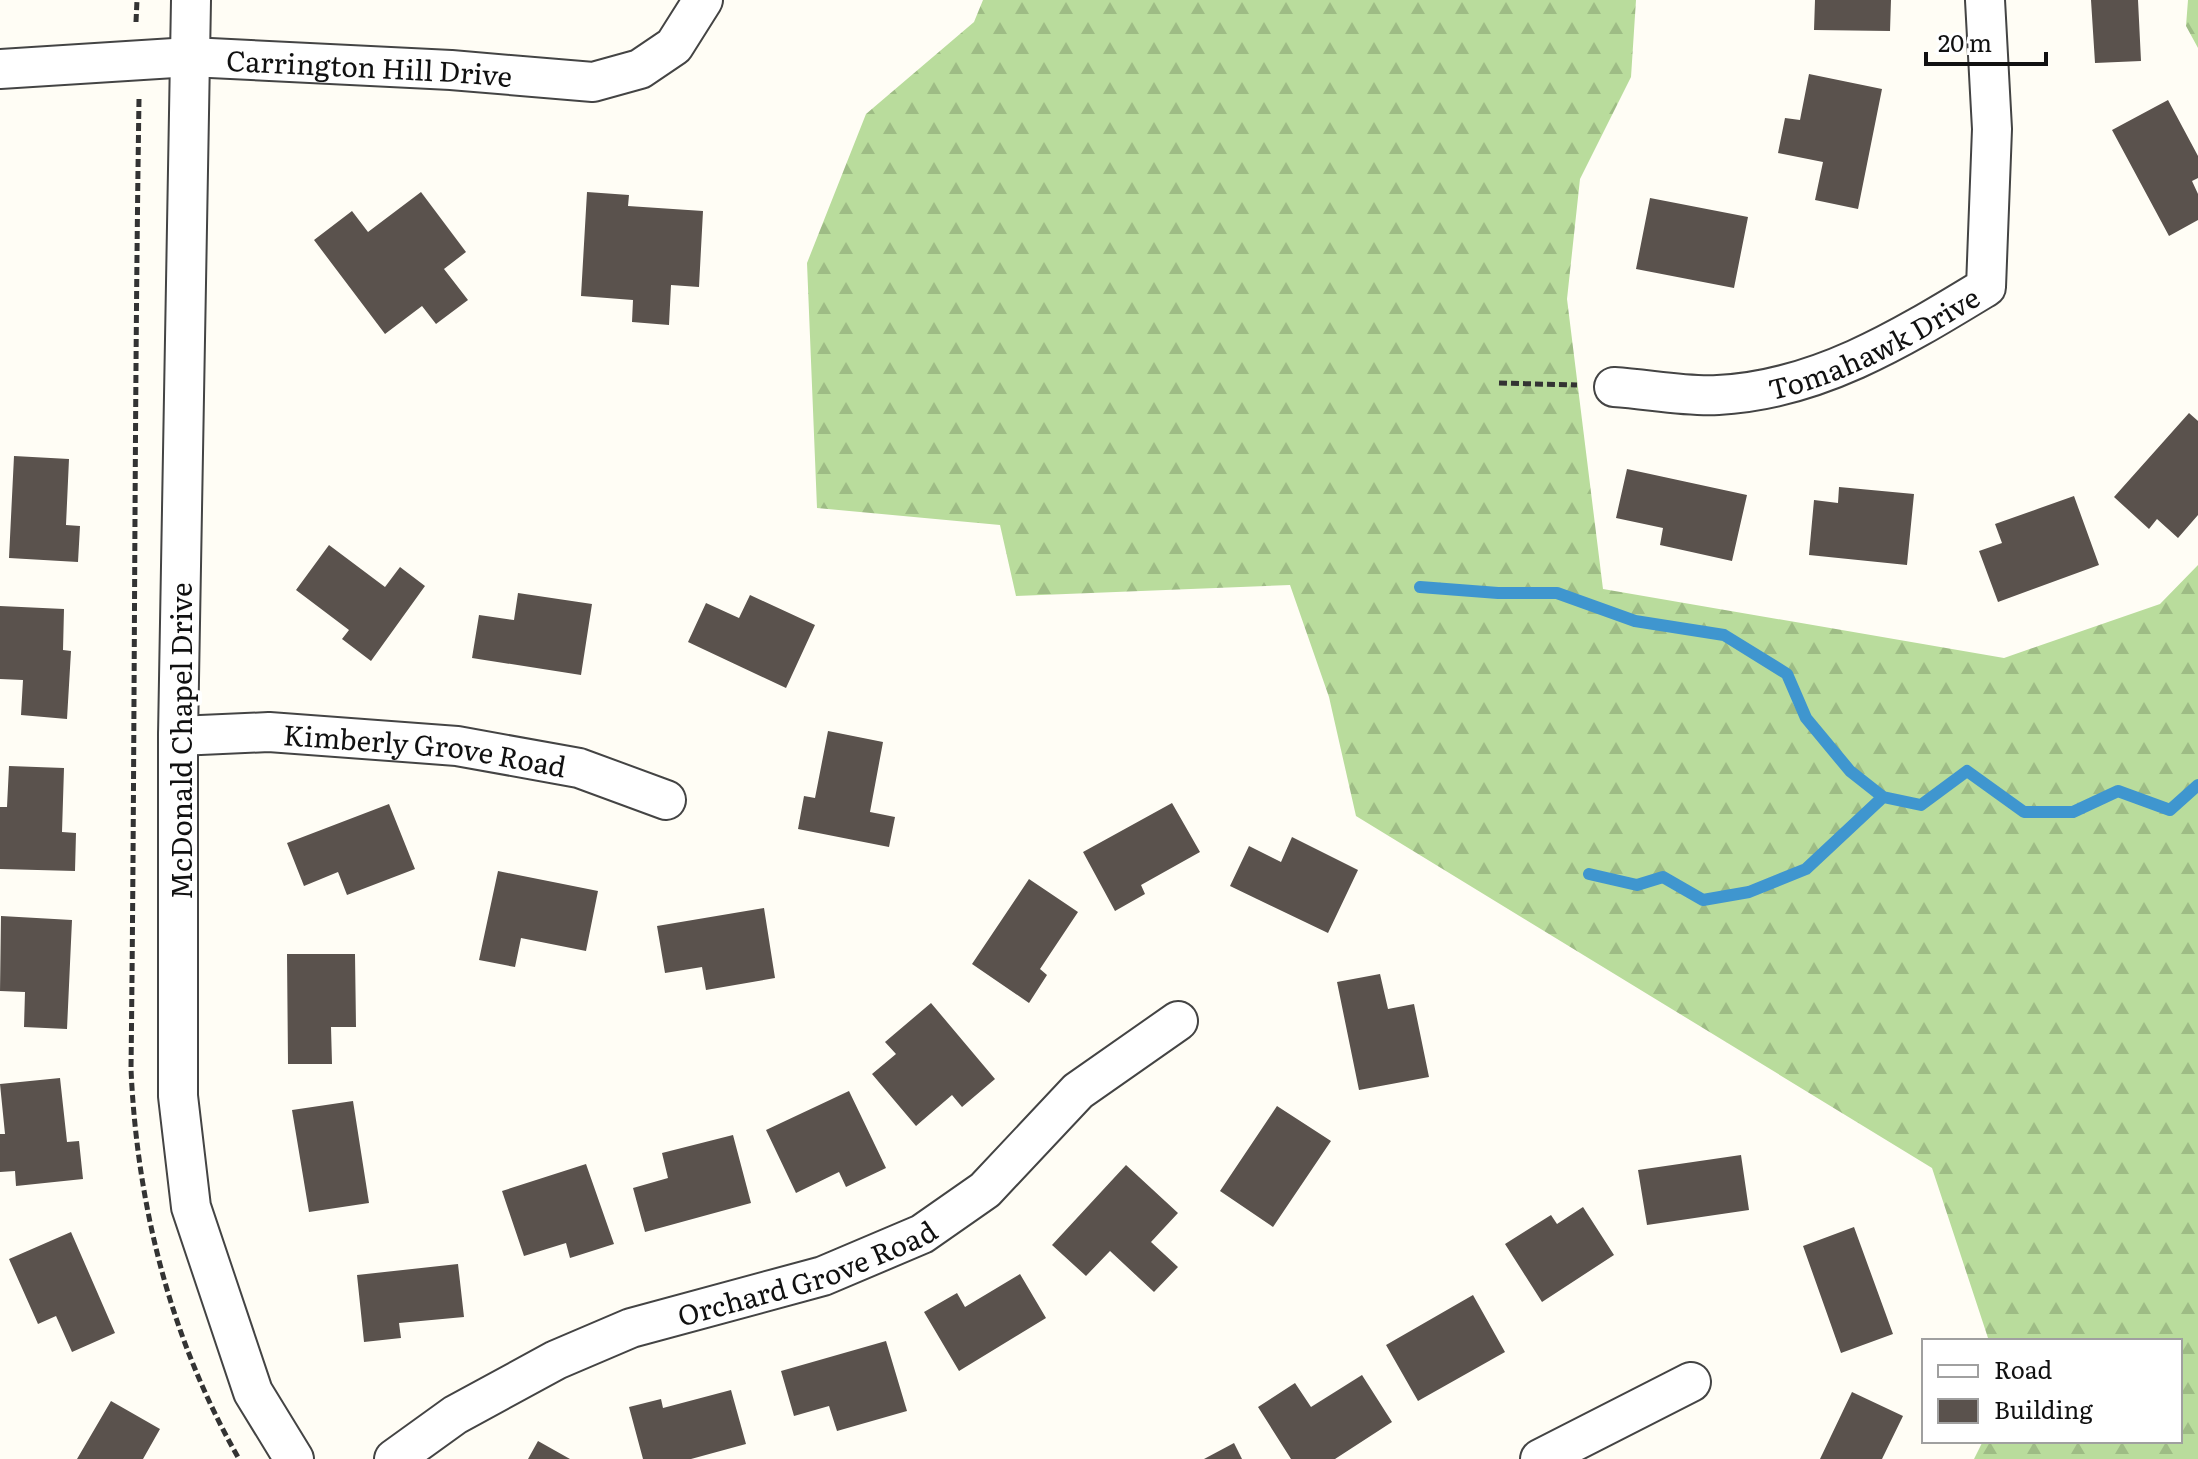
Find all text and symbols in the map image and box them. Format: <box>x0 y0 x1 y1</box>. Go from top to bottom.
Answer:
scale bar <box>1926 16 2046 66</box>
text: 20 m <box>1938 24 1992 59</box>
street label: Carrington Hill Drive <box>225 38 514 96</box>
street label: Tomahawk Drive <box>1764 275 1987 409</box>
street label: McDonald Chapel Drive <box>159 582 201 900</box>
street label: Kimberly Grove Road <box>282 712 570 786</box>
street label: Orchard Grove Road <box>672 1209 945 1336</box>
legend <box>1922 1339 2182 1443</box>
text: Road <box>1994 1351 2053 1386</box>
text: Building <box>1994 1391 2093 1426</box>

